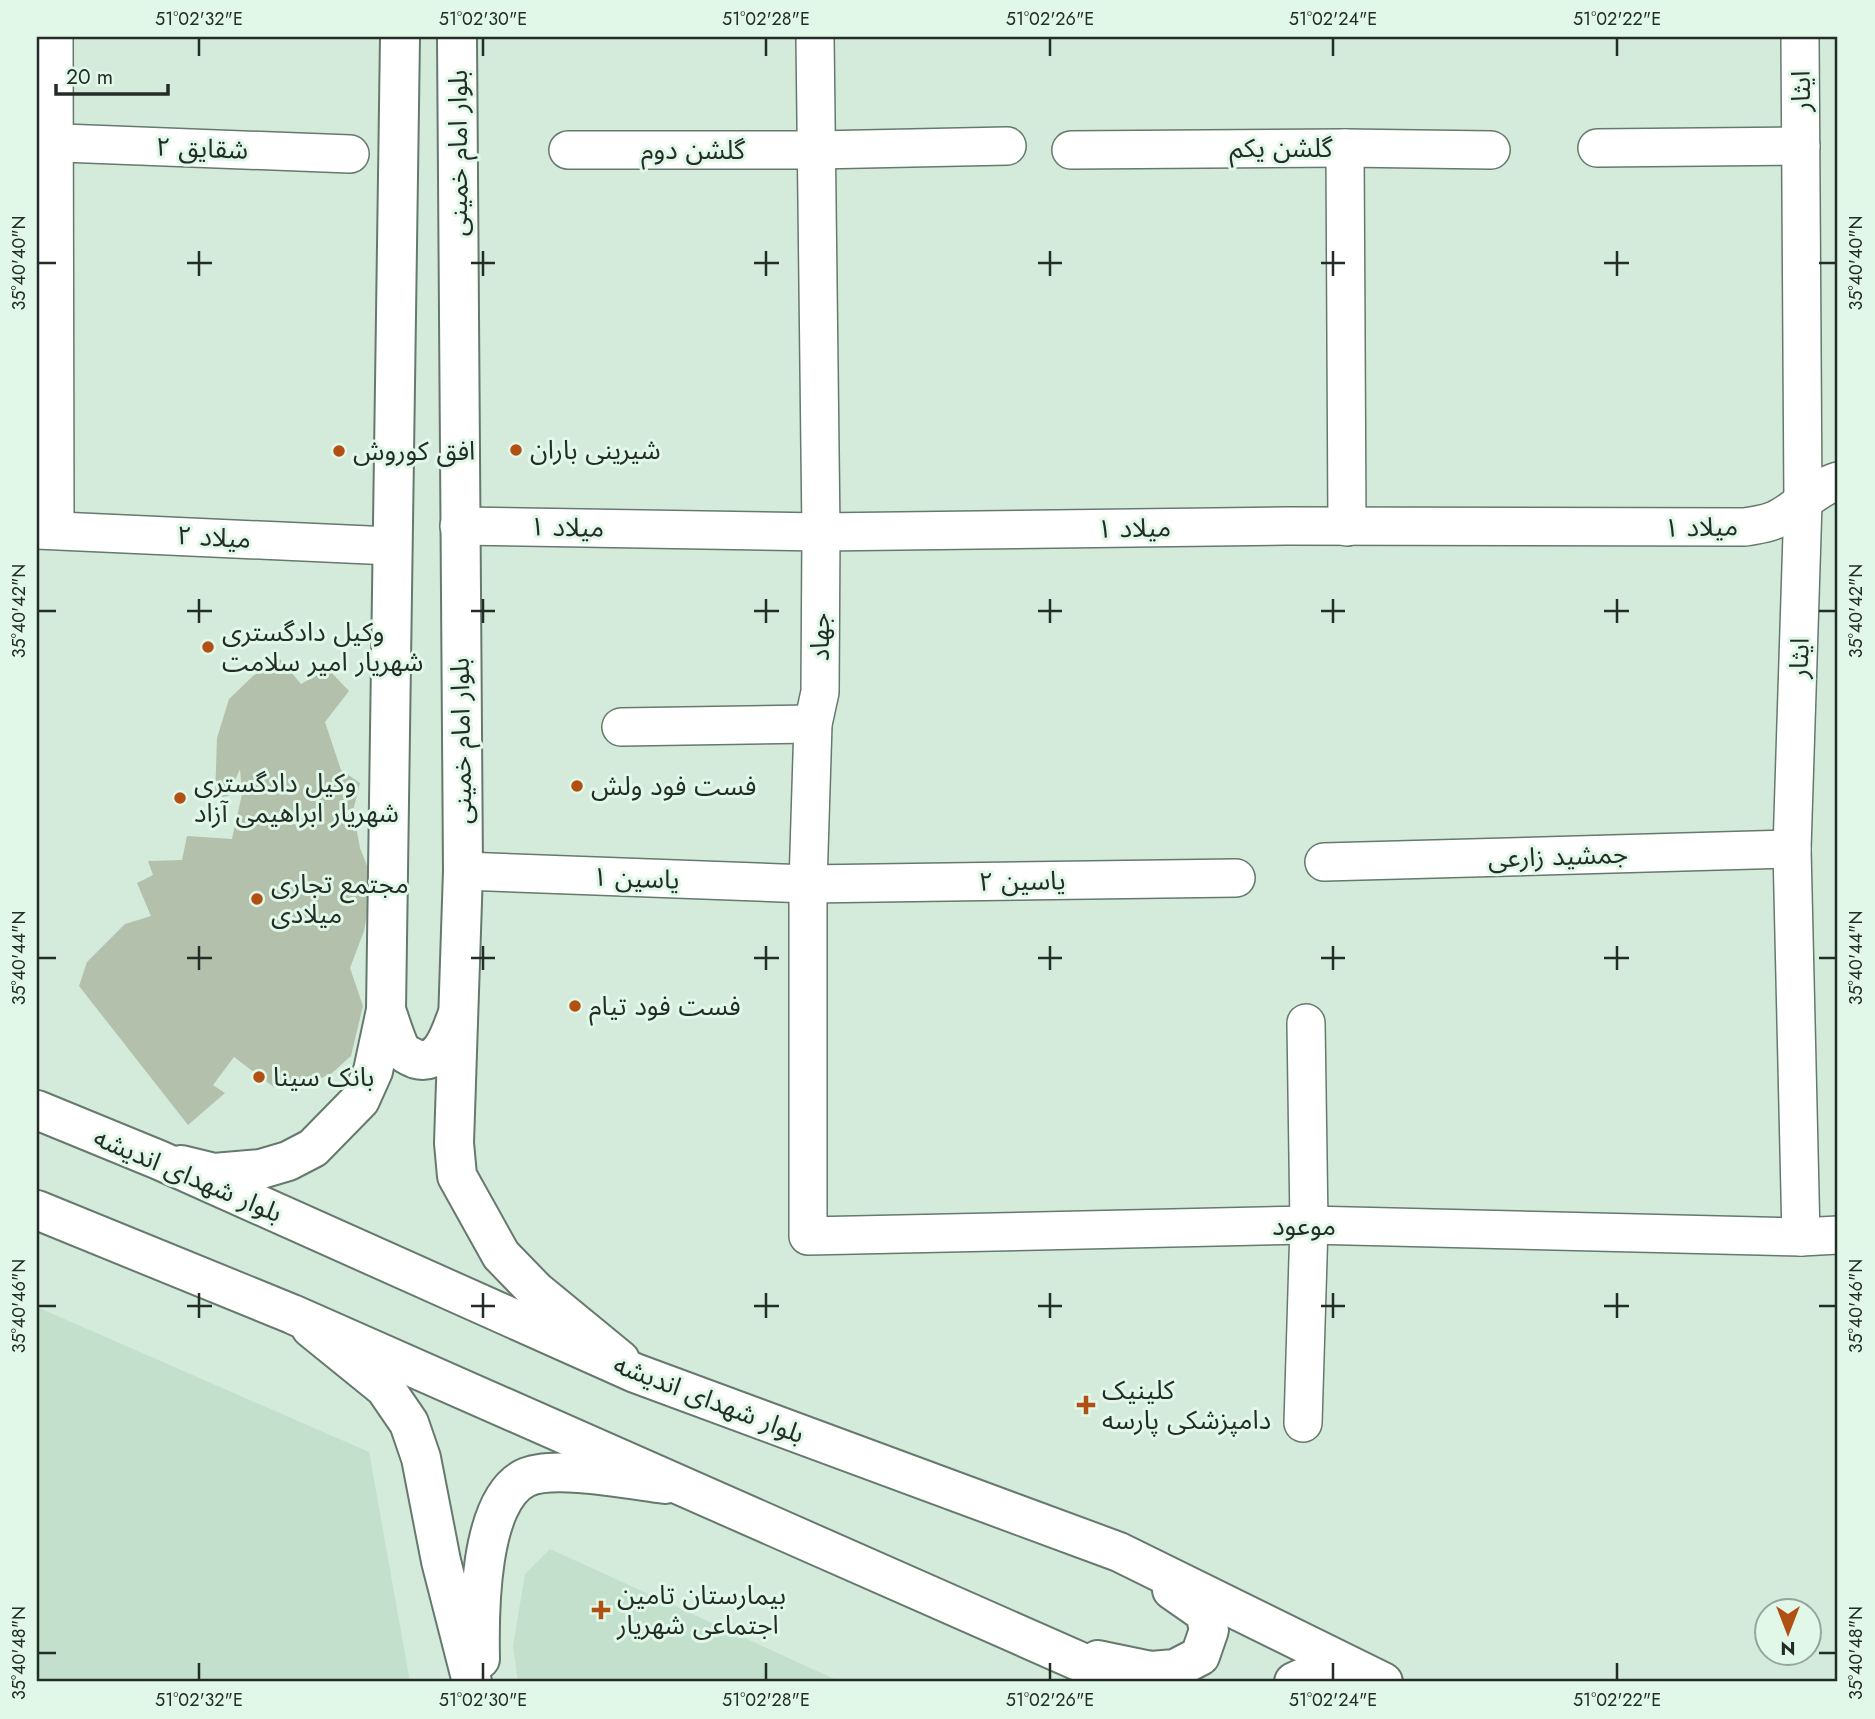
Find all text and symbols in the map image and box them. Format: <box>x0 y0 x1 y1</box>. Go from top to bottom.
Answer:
text: 51°02'32"E <box>155 6 243 32</box>
text: 51°02'30"E <box>439 6 527 32</box>
text: 51°02'28"E <box>722 6 810 32</box>
text: 51°02'26"E <box>1006 6 1094 32</box>
text: 51°02'24"E <box>1289 6 1377 32</box>
text: 51°02'22"E <box>1573 6 1661 32</box>
scale bar <box>56 52 168 96</box>
text: 20 m <box>66 62 113 92</box>
street label: بلوار امام خمینی <box>439 70 478 236</box>
street label: ایثار <box>1782 71 1820 112</box>
street label: شقایق ۲ <box>155 127 249 169</box>
street label: گلشن یکم <box>1230 129 1333 168</box>
street label: گلشن دوم <box>641 131 745 170</box>
text: 35°40'40"N <box>6 215 32 311</box>
text: 35°40'40"N <box>1843 215 1869 311</box>
place label: شیرینی باران <box>530 431 661 469</box>
place label: افق کوروش <box>353 432 475 470</box>
marker: شیرینی باران <box>508 442 524 458</box>
marker: افق کوروش <box>331 443 347 459</box>
street label: میلاد ۱ <box>530 507 604 547</box>
street label: میلاد ۱ <box>1664 507 1738 547</box>
street label: میلاد ۱ <box>1097 508 1171 548</box>
street label: میلاد ۲ <box>176 516 252 558</box>
text: 35°40'42"N <box>6 564 32 658</box>
text: 35°40'42"N <box>1843 564 1869 658</box>
place label: وکیل دادگستری شهریار امیر سلامت <box>222 613 423 681</box>
street label: جهاد <box>801 613 839 661</box>
street label: ایثار <box>1779 637 1819 680</box>
marker: وکیل دادگستری شهریار امیر سلامت <box>200 639 216 655</box>
street label: بلوار امام خمینی <box>441 657 482 825</box>
place label: وکیل دادگستری شهریار ابراهیمی آزاد <box>194 764 399 832</box>
place label: فست فود ولش <box>591 767 756 805</box>
marker: فست فود ولش <box>569 778 585 794</box>
marker: وکیل دادگستری شهریار ابراهیمی آزاد <box>172 790 188 806</box>
street label: جمشید زارعی <box>1487 835 1629 877</box>
street label: یاسین ۱ <box>592 857 680 899</box>
street label: یاسین ۲ <box>978 861 1066 901</box>
place label: مجتمع تجاری میلادی <box>271 865 409 933</box>
marker: مجتمع تجاری میلادی <box>249 891 265 907</box>
text: 35°40'44"N <box>6 911 32 1005</box>
text: 35°40'44"N <box>1843 911 1869 1005</box>
place label: فست فود تیام <box>589 987 741 1026</box>
marker: فست فود تیام <box>567 998 583 1014</box>
place label: بانک سینا <box>273 1058 374 1096</box>
marker: بانک سینا <box>251 1069 267 1085</box>
street label: بلوار شهدای اندیشه <box>88 1118 288 1232</box>
street label: موعود <box>1272 1207 1336 1245</box>
text: 35°40'46"N <box>6 1259 32 1353</box>
text: 35°40'46"N <box>1843 1259 1869 1353</box>
street label: بلوار شهدای اندیشه <box>608 1345 810 1453</box>
place label: کلینیک دامپزشکی پارسه <box>1102 1371 1271 1439</box>
marker: کلینیک دامپزشکی پارسه <box>1076 1395 1096 1415</box>
place label: بیمارستان تامین اجتماعی شهریار <box>616 1576 786 1644</box>
north arrow <box>1752 1596 1822 1666</box>
marker: بیمارستان تامین اجتماعی شهریار <box>591 1600 611 1620</box>
text: 35°40'48"N <box>6 1606 32 1700</box>
text: 35°40'48"N <box>1843 1606 1869 1700</box>
text: N <box>1780 1635 1796 1662</box>
text: 51°02'32"E <box>155 1687 243 1713</box>
text: 51°02'30"E <box>439 1687 527 1713</box>
text: 51°02'28"E <box>722 1687 810 1713</box>
text: 51°02'26"E <box>1006 1687 1094 1713</box>
text: 51°02'24"E <box>1289 1687 1377 1713</box>
text: 51°02'22"E <box>1573 1687 1661 1713</box>

